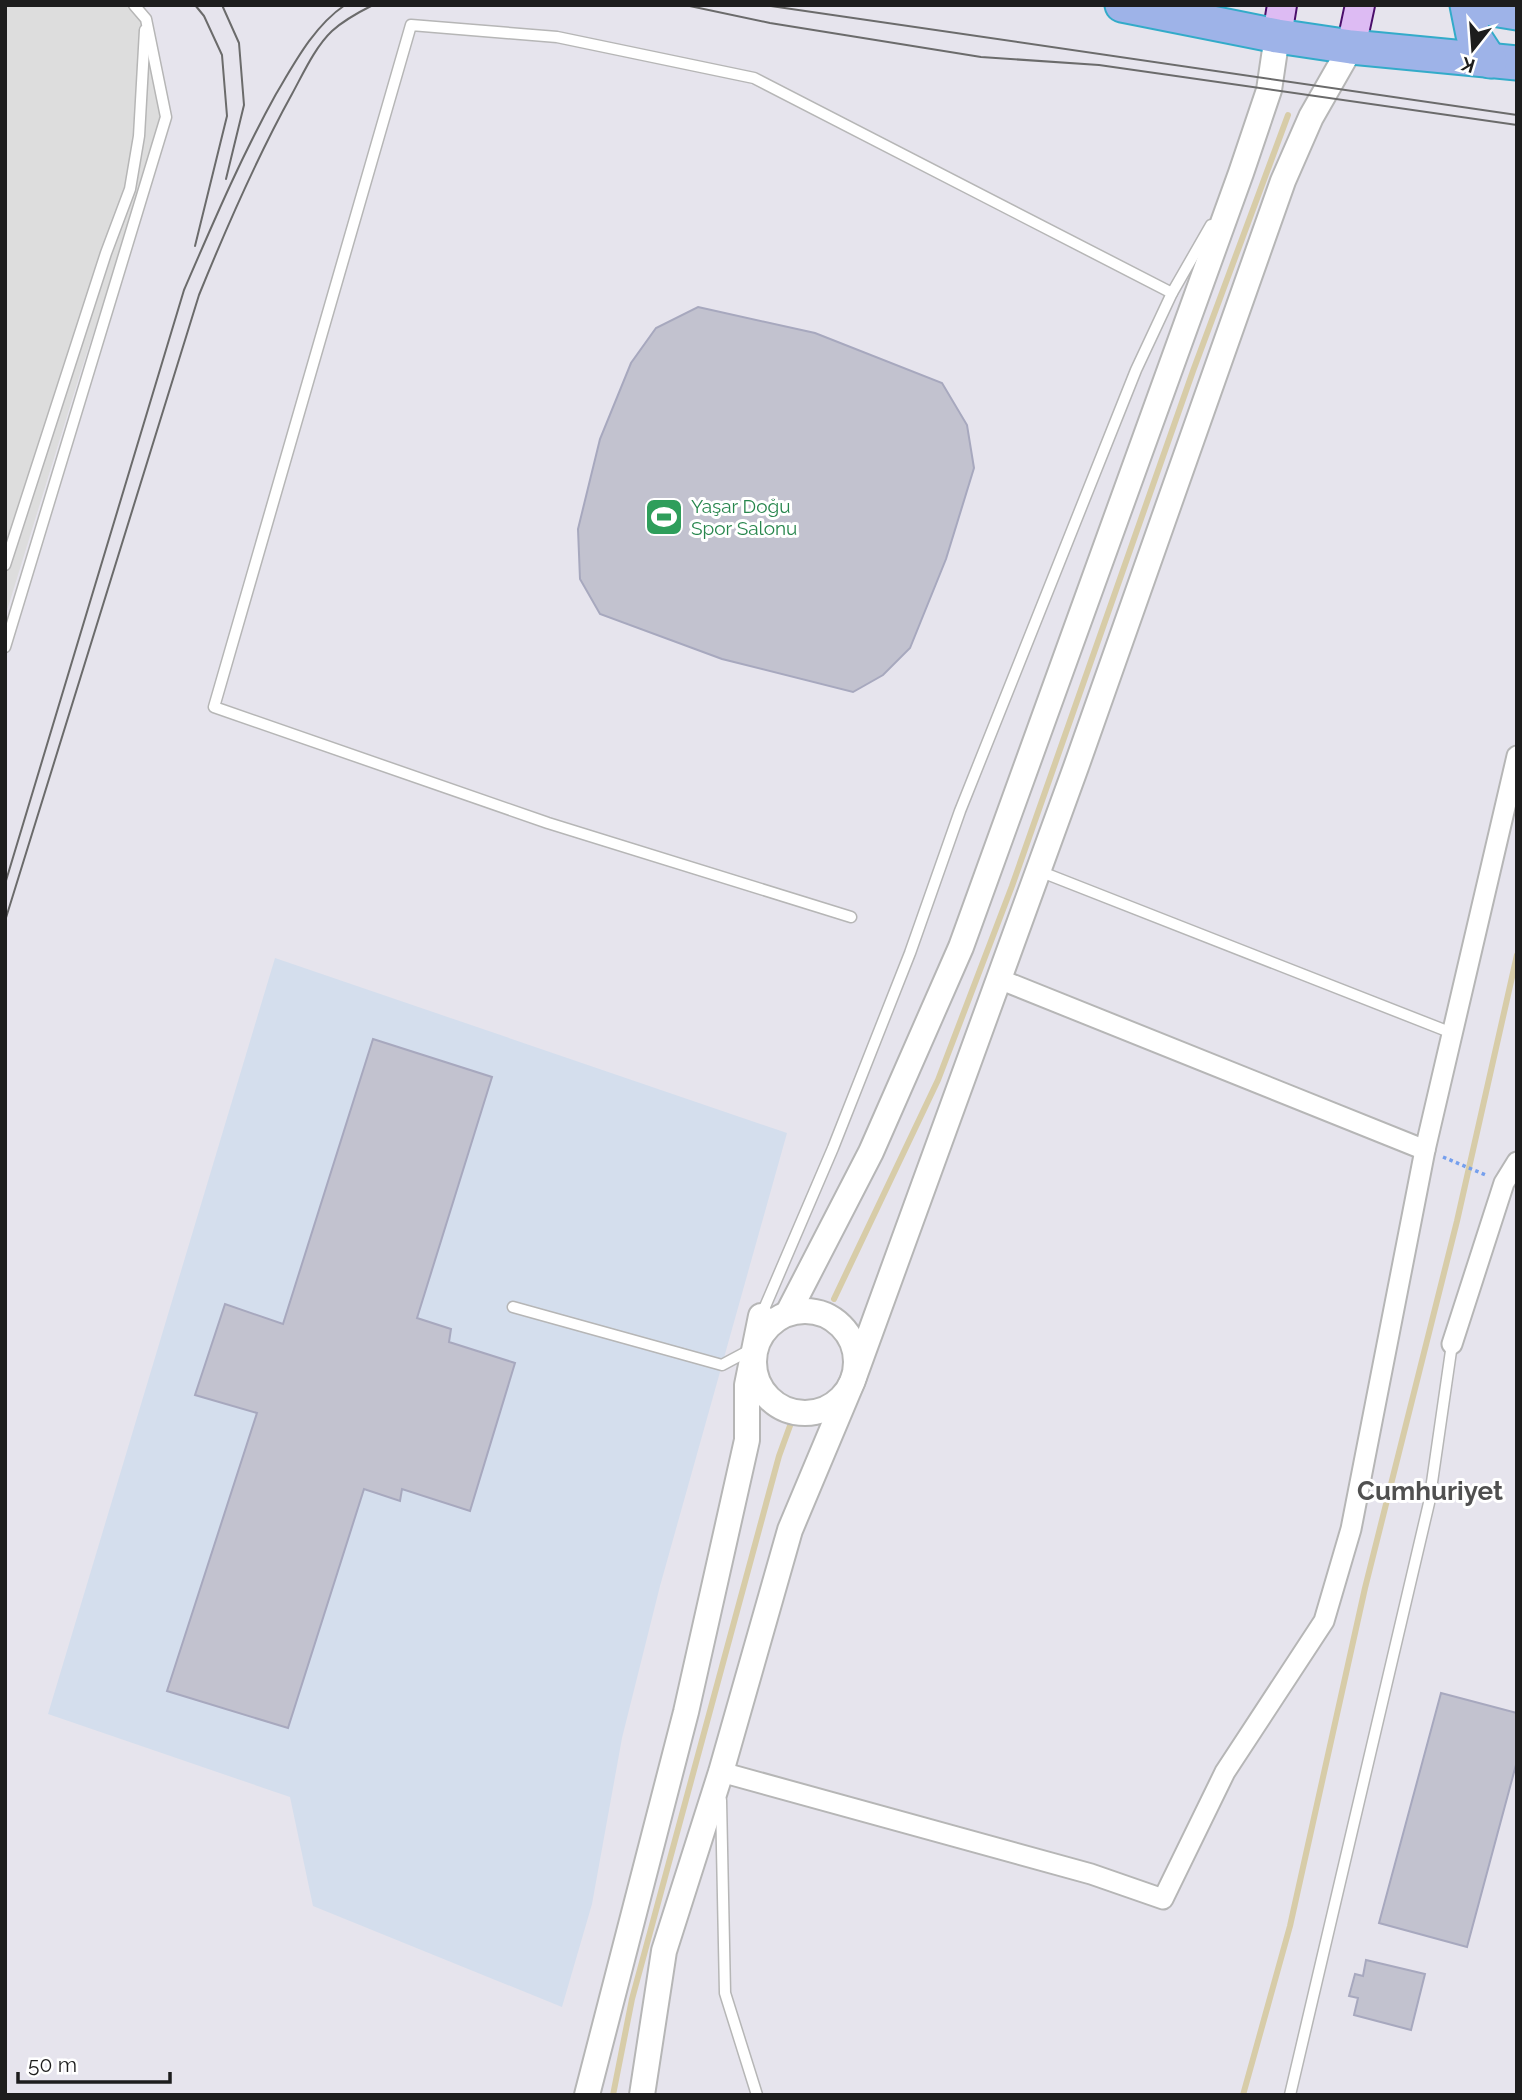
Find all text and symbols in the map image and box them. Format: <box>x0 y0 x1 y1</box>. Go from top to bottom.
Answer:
north arrow <box>1438 14 1508 84</box>
text: K <box>1458 53 1477 78</box>
place label: Yaşar Doğu Spor Salonu <box>691 495 797 539</box>
sports icon: Yaşar Doğu Spor Salonu <box>643 496 685 538</box>
district label: Cumhuriyet <box>1357 1476 1503 1506</box>
scale bar <box>18 2040 170 2084</box>
text: 50 m <box>28 2052 77 2077</box>

